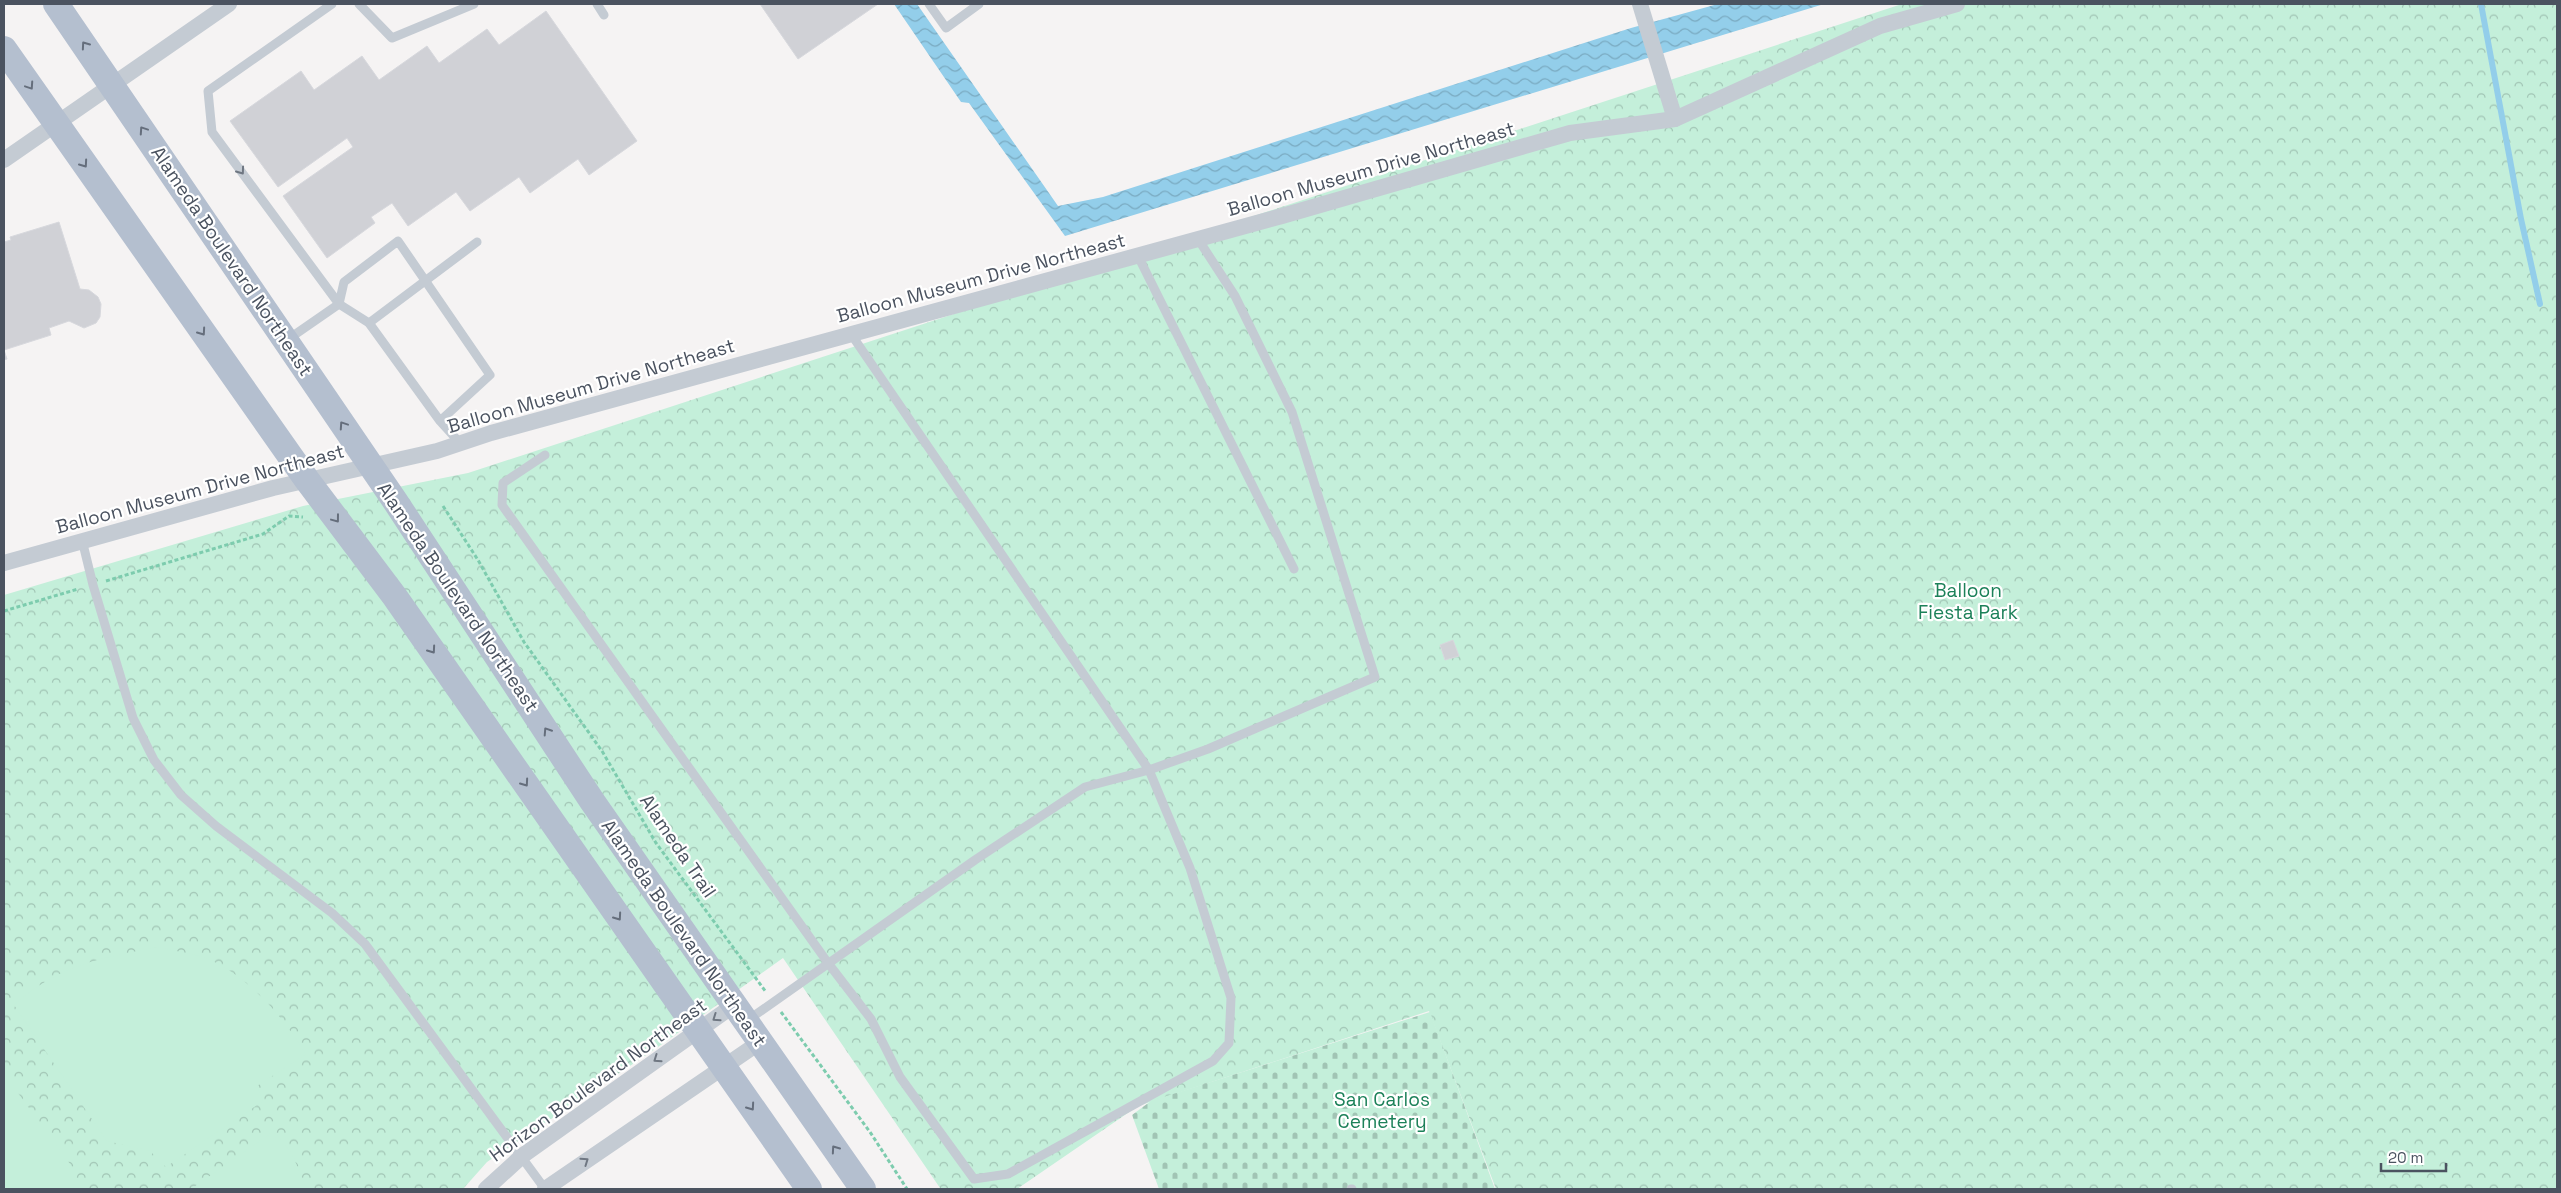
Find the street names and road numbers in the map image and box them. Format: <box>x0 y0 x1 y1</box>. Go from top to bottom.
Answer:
street label: Balloon Museum Drive Northeast <box>1224 116 1518 222</box>
street label: Alameda Boulevard Northeast <box>146 141 318 381</box>
street label: Balloon Museum Drive Northeast <box>834 227 1128 329</box>
street label: Balloon Museum Drive Northeast <box>444 333 738 439</box>
street label: Balloon Museum Drive Northeast <box>53 438 347 540</box>
street label: Alameda Boulevard Northeast <box>372 477 544 717</box>
street label: Alameda Trail <box>634 789 722 903</box>
street label: Alameda Boulevard Northeast <box>596 814 772 1052</box>
street label: Horizon Boulevard Northeast <box>484 993 712 1167</box>

